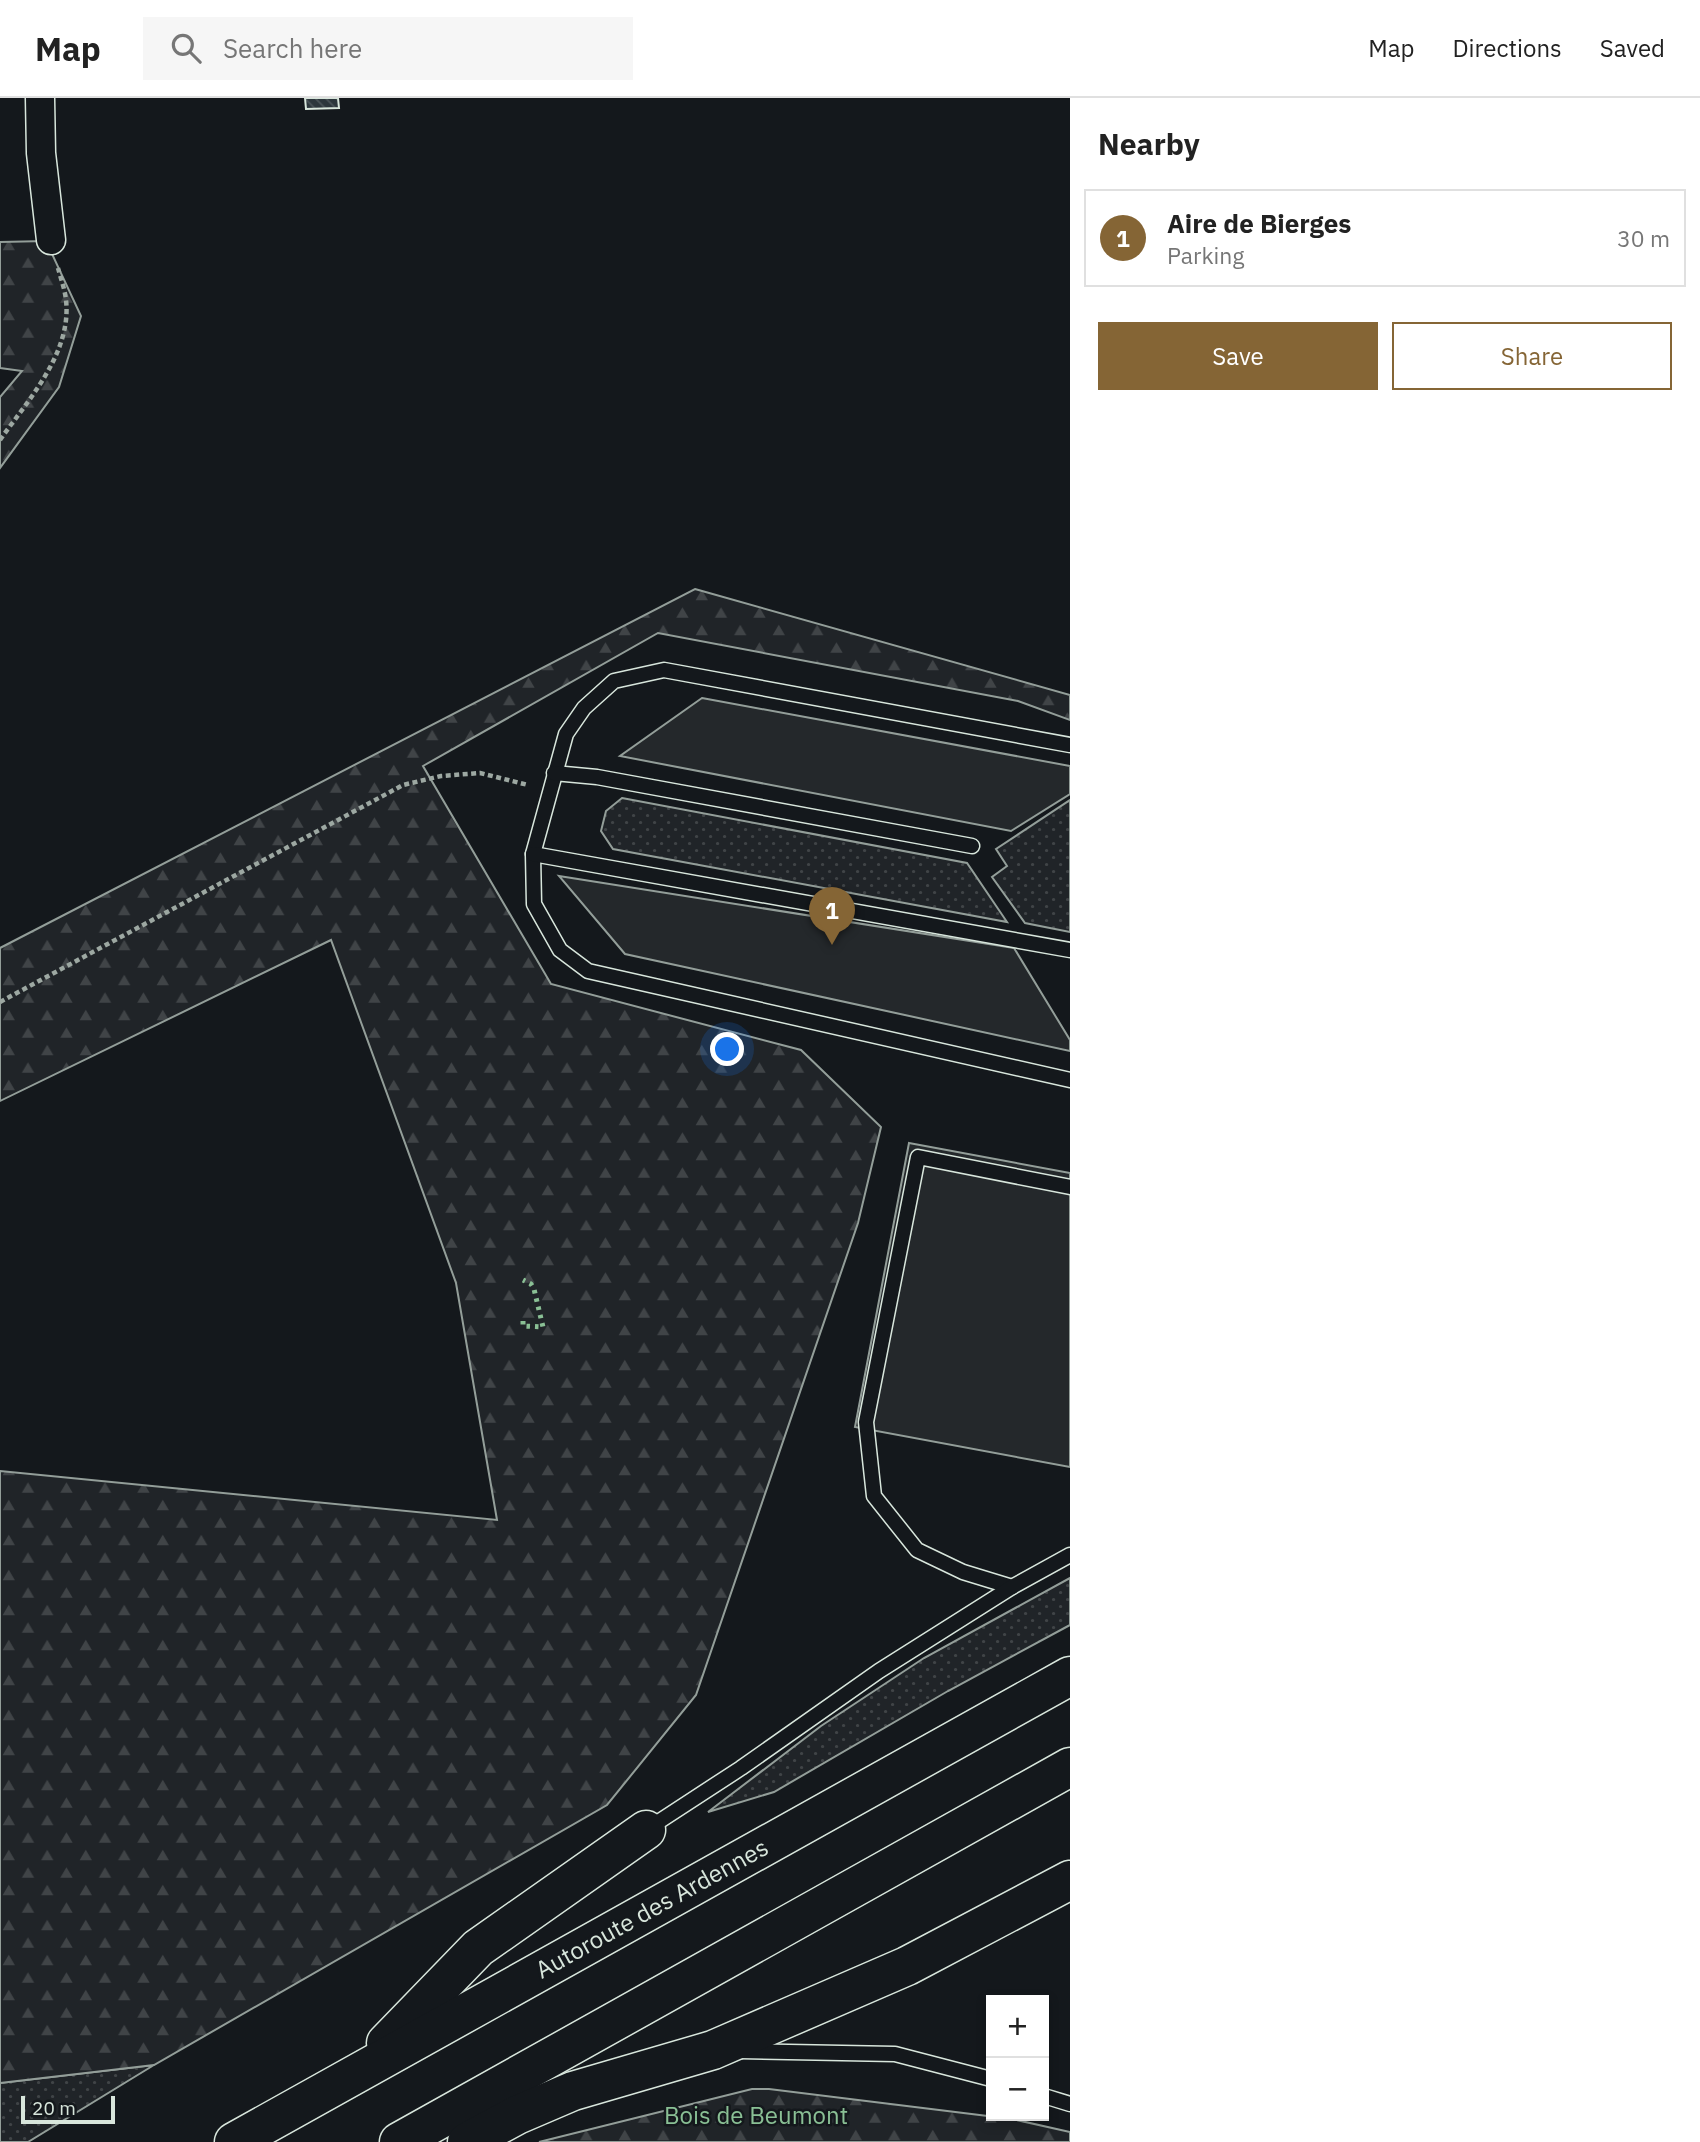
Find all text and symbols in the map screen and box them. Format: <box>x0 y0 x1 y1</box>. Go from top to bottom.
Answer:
search box <box>143 17 633 80</box>
text: Map <box>35 27 101 70</box>
icon: search <box>167 29 205 67</box>
text: Search here <box>223 31 362 65</box>
text: Map <box>1368 32 1414 64</box>
text: Directions <box>1452 32 1562 64</box>
text: Saved <box>1600 32 1665 64</box>
text: Nearby <box>1098 124 1200 163</box>
text: Aire de Bierges <box>1167 206 1351 240</box>
text: 1 <box>1116 223 1130 253</box>
text: 30 m <box>1617 223 1670 253</box>
text: Parking <box>1167 240 1245 270</box>
button: Save <box>1098 322 1378 390</box>
button: Share <box>1392 322 1672 390</box>
pin: 1 <box>809 887 855 945</box>
your location <box>710 1032 744 1066</box>
street label: Autoroute des Ardennes <box>529 1831 774 1985</box>
map controls <box>986 1995 1049 2121</box>
button: + <box>986 1995 1049 2058</box>
button: − <box>986 2058 1049 2121</box>
scale bar <box>21 2093 116 2125</box>
text: 20 m <box>32 2096 76 2120</box>
park label: Bois de Beumont <box>664 2099 848 2131</box>

